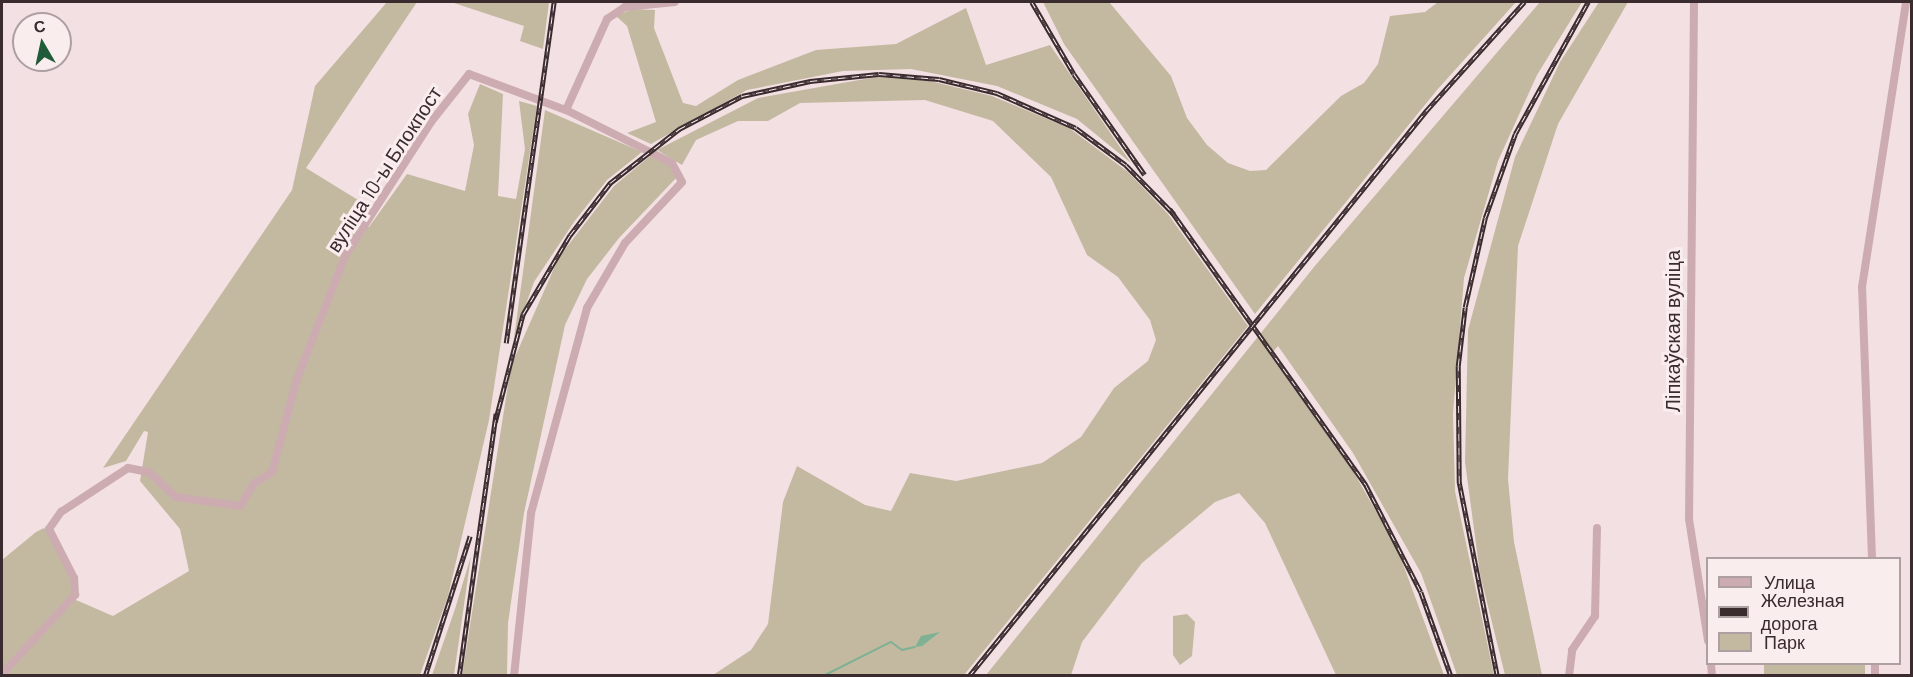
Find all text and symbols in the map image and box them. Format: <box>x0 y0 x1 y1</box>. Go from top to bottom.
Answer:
north arrow <box>12 12 72 72</box>
text: С <box>32 15 47 36</box>
street label: вуліца 10-ы Блокпост <box>321 82 447 256</box>
street label: Ліпкаўская вуліца <box>1660 250 1684 412</box>
legend <box>1706 557 1901 665</box>
text: Улица <box>1764 571 1815 593</box>
text: Железная дорога <box>1761 589 1845 634</box>
text: Парк <box>1764 631 1805 653</box>

